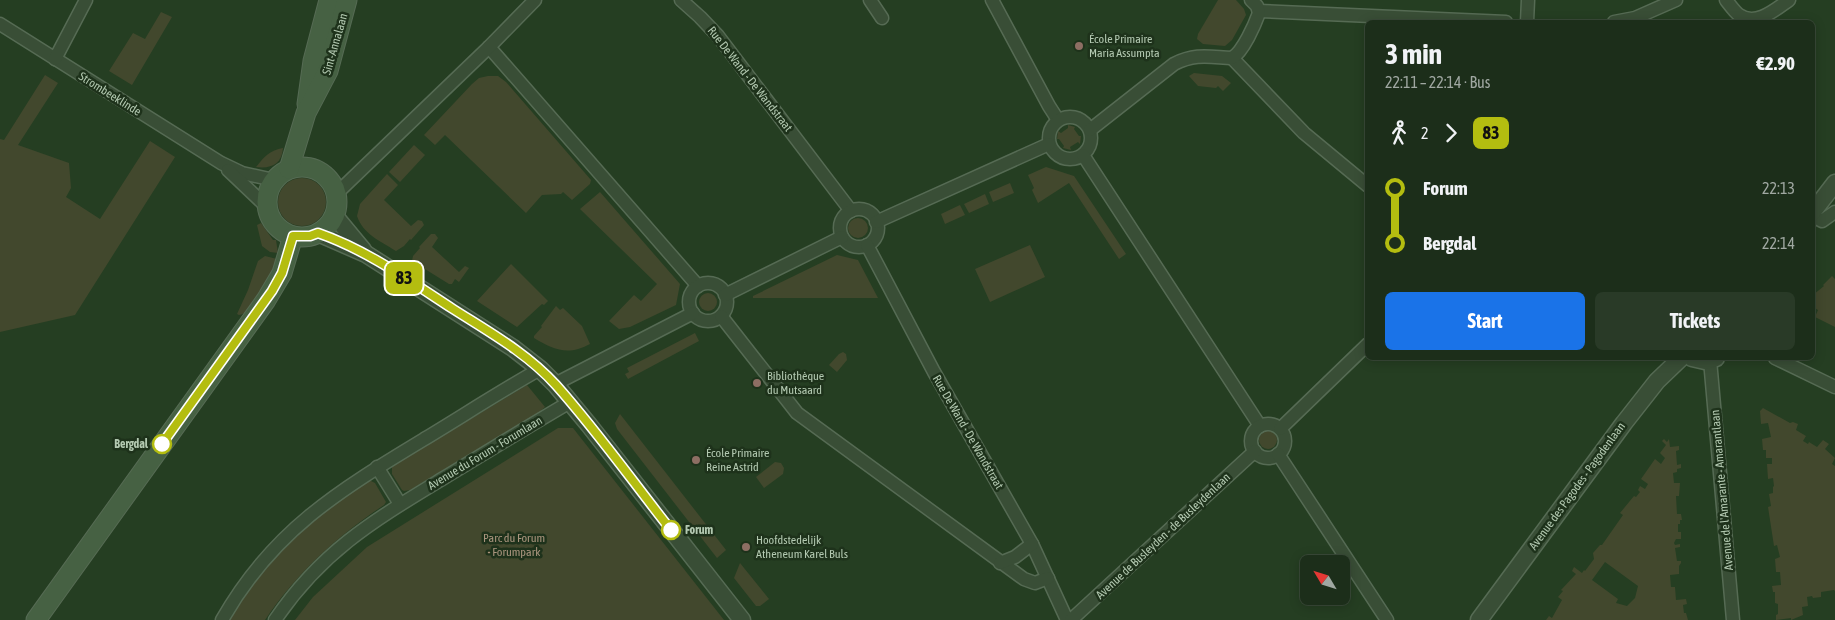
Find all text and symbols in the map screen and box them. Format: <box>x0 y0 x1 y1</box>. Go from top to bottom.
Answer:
street label: Sint-Annalaan <box>320 12 350 76</box>
street label: Rue De Wand - De Wandstraat <box>705 24 796 135</box>
place label: École Primaire Maria Assumpta <box>1089 32 1160 60</box>
text: 3 min <box>1385 38 1442 70</box>
marker: École Primaire Maria Assumpta <box>1073 40 1085 52</box>
text: €2.90 <box>1756 52 1795 74</box>
street label: Strombeeklinde <box>76 69 144 119</box>
text: 22:11 – 22:14 · Bus <box>1385 73 1490 91</box>
icon: walk <box>1385 119 1413 147</box>
icon: forward <box>1437 119 1465 147</box>
text: 83 <box>1483 122 1499 143</box>
text: 2 <box>1421 124 1429 142</box>
text: Forum <box>1423 177 1468 199</box>
text: 22:13 <box>1762 179 1795 197</box>
text: Bergdal <box>1423 232 1476 254</box>
text: 22:14 <box>1762 234 1795 252</box>
line badge: 83 <box>382 262 426 294</box>
text: 83 <box>396 267 412 288</box>
button: Start <box>1385 292 1585 350</box>
button: Tickets <box>1595 292 1795 350</box>
place label: Bibliothèque du Mutsaard <box>767 369 824 397</box>
street label: Rue De Wand - De Wandstraat <box>930 373 1007 492</box>
marker: Bibliothèque du Mutsaard <box>751 377 763 389</box>
street label: Avenue de l'Amarante - Amarantlaan <box>1708 409 1736 571</box>
street label: Avenue du Forum - Forumlaan <box>425 413 545 493</box>
street label: Avenue des Pagodes - Pagodenlaan <box>1526 420 1628 552</box>
marker: Bergdal <box>152 434 172 454</box>
place label: Bergdal <box>114 437 149 451</box>
place label: École Primaire Reine Astrid <box>706 446 770 474</box>
marker: École Primaire Reine Astrid <box>690 454 702 466</box>
street label: Avenue de Busleyden - de Busleydenlaan <box>1093 470 1233 602</box>
marker: Forum <box>661 520 681 540</box>
place label: Forum <box>685 523 714 537</box>
park label: Parc du Forum - Forumpark <box>483 531 545 559</box>
place label: Hoofdstedelijk Atheneum Karel Buls <box>756 533 848 561</box>
marker: Hoofdstedelijk Atheneum Karel Buls <box>740 541 752 553</box>
north arrow <box>1300 555 1350 605</box>
map controls <box>1300 555 1350 605</box>

